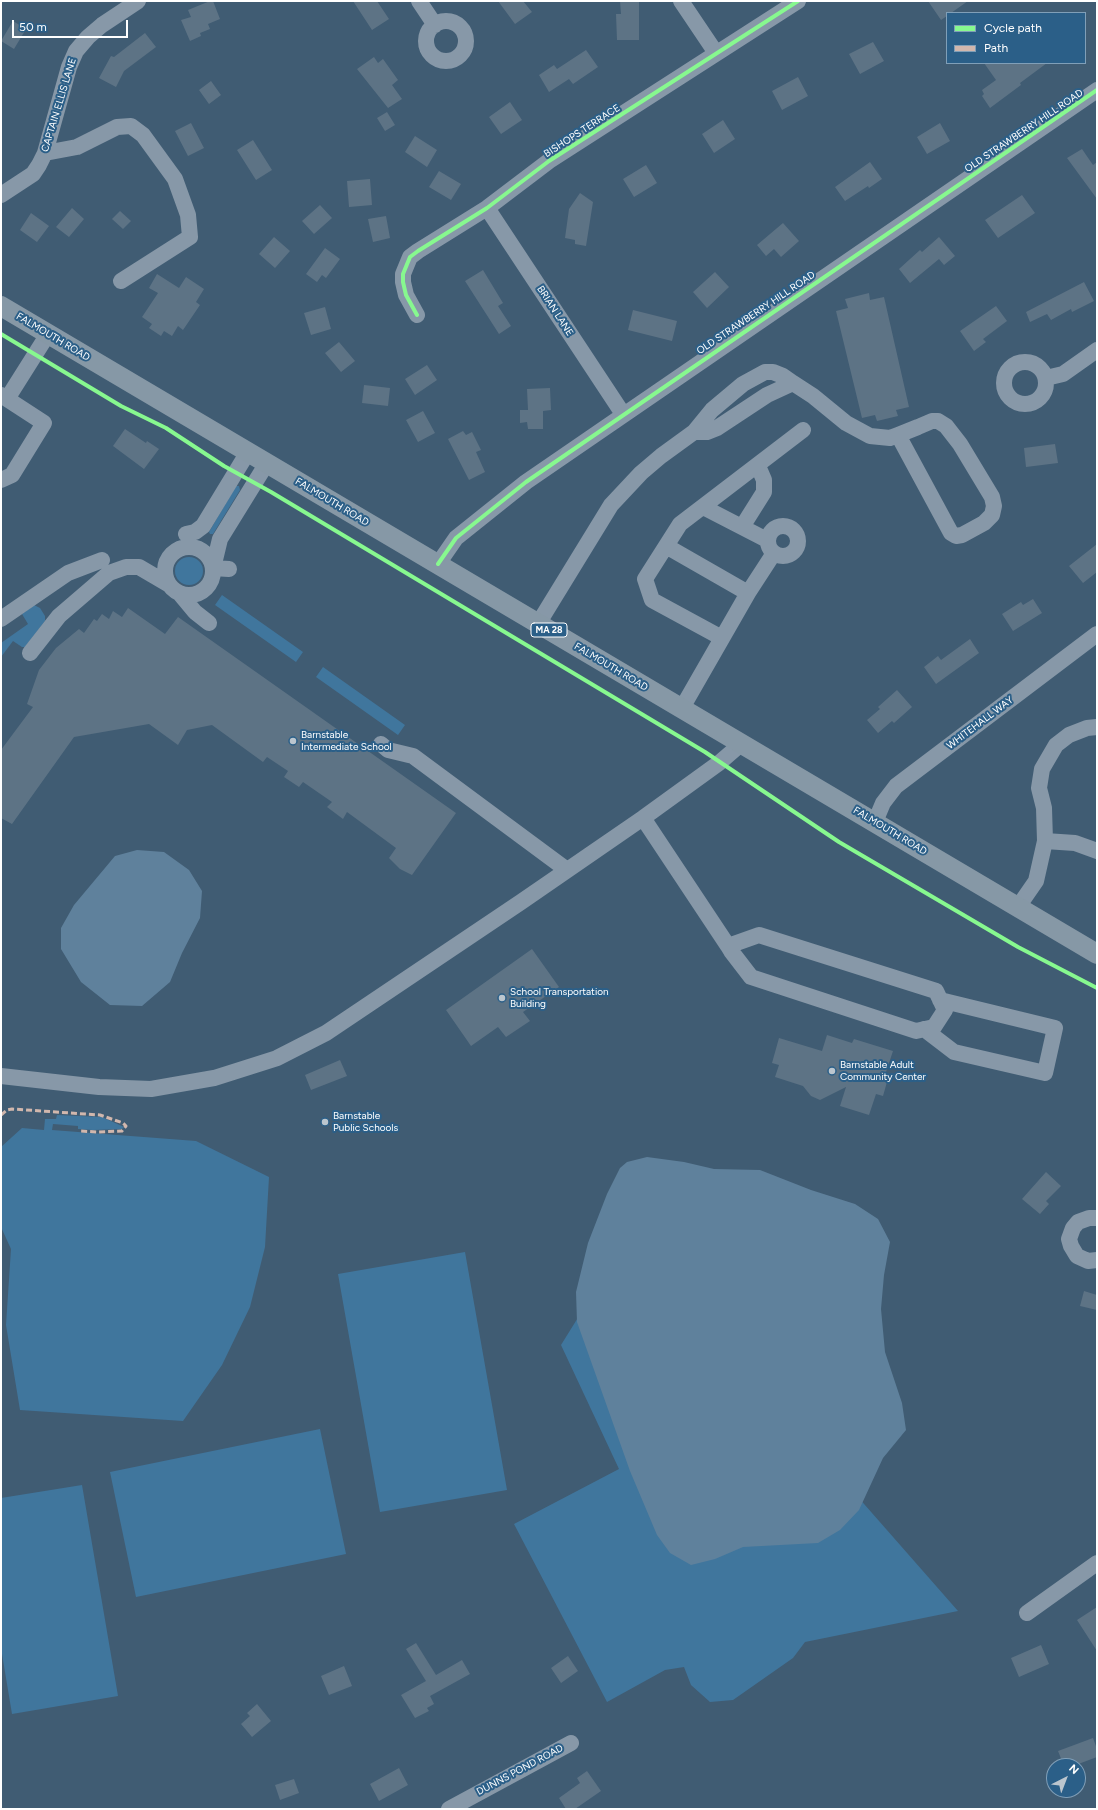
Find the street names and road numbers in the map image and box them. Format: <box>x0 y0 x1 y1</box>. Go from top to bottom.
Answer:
street label: CAPTAIN ELLIS LANE <box>39 57 79 153</box>
street label: OLD STRAWBERRY HILL ROAD <box>963 87 1085 175</box>
street label: BISHOPS TERRACE <box>542 102 622 160</box>
street label: OLD STRAWBERRY HILL ROAD <box>695 269 817 357</box>
street label: BRIAN LANE <box>534 284 576 338</box>
street label: FALMOUTH ROAD <box>14 310 92 364</box>
street label: FALMOUTH ROAD <box>293 475 371 529</box>
road number: MA 28 <box>531 623 567 637</box>
street label: FALMOUTH ROAD <box>572 640 650 694</box>
street label: WHITEHALL WAY <box>944 694 1016 752</box>
street label: FALMOUTH ROAD <box>851 804 929 858</box>
street label: DUNNS POND ROAD <box>475 1742 565 1798</box>

